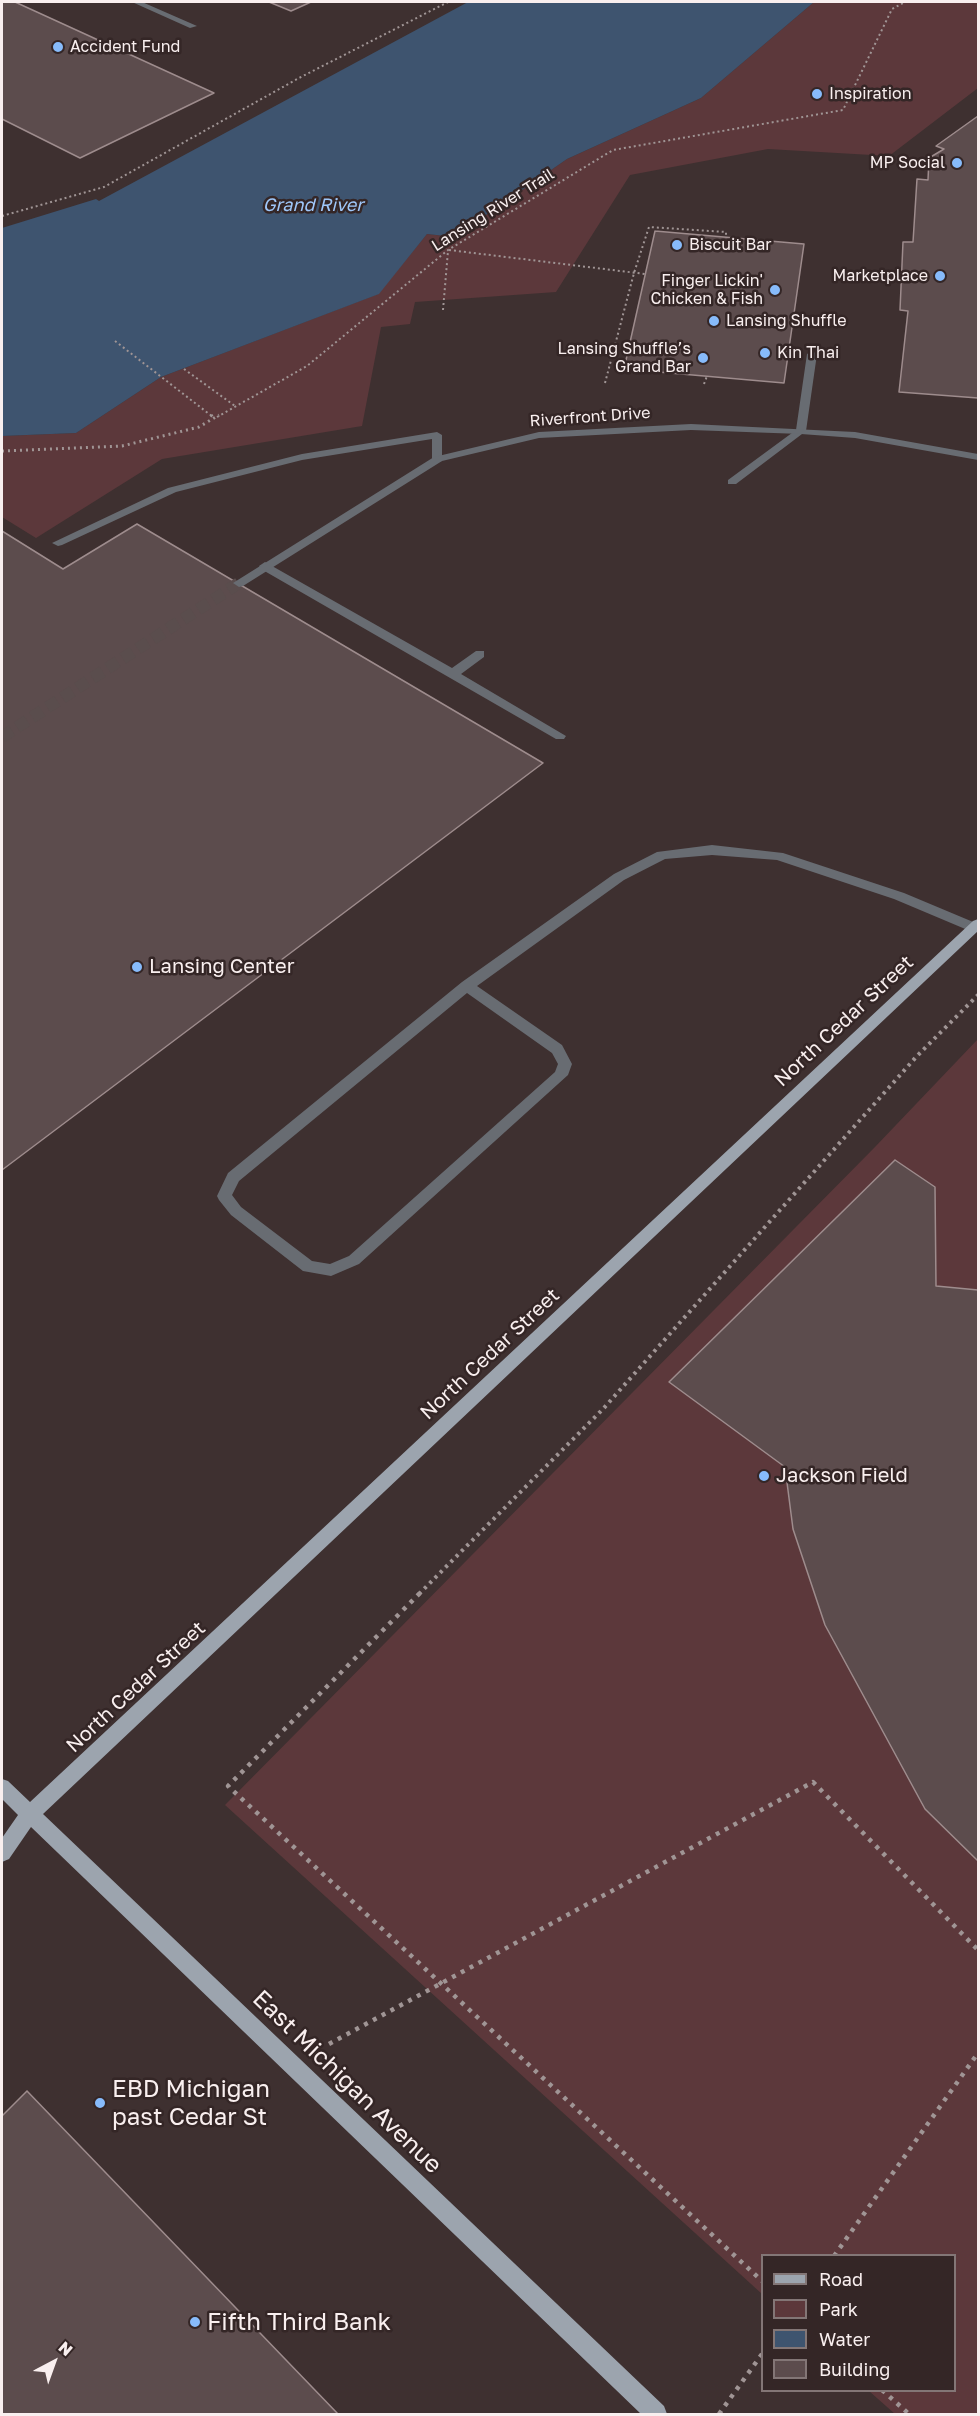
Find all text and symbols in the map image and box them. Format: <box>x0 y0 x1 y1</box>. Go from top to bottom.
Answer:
place label: Accident Fund <box>70 37 180 57</box>
marker: Accident Fund <box>51 40 65 54</box>
place label: Inspiration <box>829 84 912 104</box>
marker: Inspiration <box>810 87 824 101</box>
place label: MP Social <box>870 153 945 173</box>
marker: MP Social <box>950 156 964 170</box>
street label: Lansing River Trail <box>428 165 558 255</box>
water label: Grand River <box>263 194 363 216</box>
place label: Biscuit Bar <box>689 235 772 255</box>
marker: Biscuit Bar <box>670 238 684 252</box>
place label: Marketplace <box>833 266 928 286</box>
marker: Marketplace <box>933 269 947 283</box>
place label: Finger Lickin' Chicken & Fish <box>651 271 763 309</box>
marker: Finger Lickin' Chicken & Fish <box>768 283 782 297</box>
place label: Lansing Shuffle <box>726 311 846 331</box>
marker: Lansing Shuffle <box>707 314 721 328</box>
place label: Lansing Shuffle’s Grand Bar <box>557 339 691 377</box>
place label: Kin Thai <box>777 343 839 363</box>
marker: Kin Thai <box>758 346 772 360</box>
marker: Lansing Shuffle’s Grand Bar <box>696 351 710 365</box>
street label: Riverfront Drive <box>529 403 651 431</box>
street label: North Cedar Street <box>769 950 919 1092</box>
place label: Lansing Center <box>149 955 294 979</box>
marker: Lansing Center <box>130 960 144 974</box>
street label: North Cedar Street <box>415 1283 565 1425</box>
place label: Jackson Field <box>776 1464 908 1488</box>
marker: Jackson Field <box>757 1469 771 1483</box>
street label: North Cedar Street <box>61 1616 211 1758</box>
street label: East Michigan Avenue <box>247 1984 447 2180</box>
place label: EBD Michigan past Cedar St <box>112 2075 270 2131</box>
marker: EBD Michigan past Cedar St <box>93 2096 107 2110</box>
legend <box>761 2254 956 2392</box>
text: Road <box>819 2268 863 2290</box>
text: Park <box>819 2298 858 2320</box>
place label: Fifth Third Bank <box>207 2308 391 2336</box>
marker: Fifth Third Bank <box>188 2315 202 2329</box>
text: Water <box>819 2328 870 2350</box>
north arrow <box>24 2332 84 2392</box>
text: N <box>55 2337 77 2360</box>
text: Building <box>819 2358 890 2380</box>

